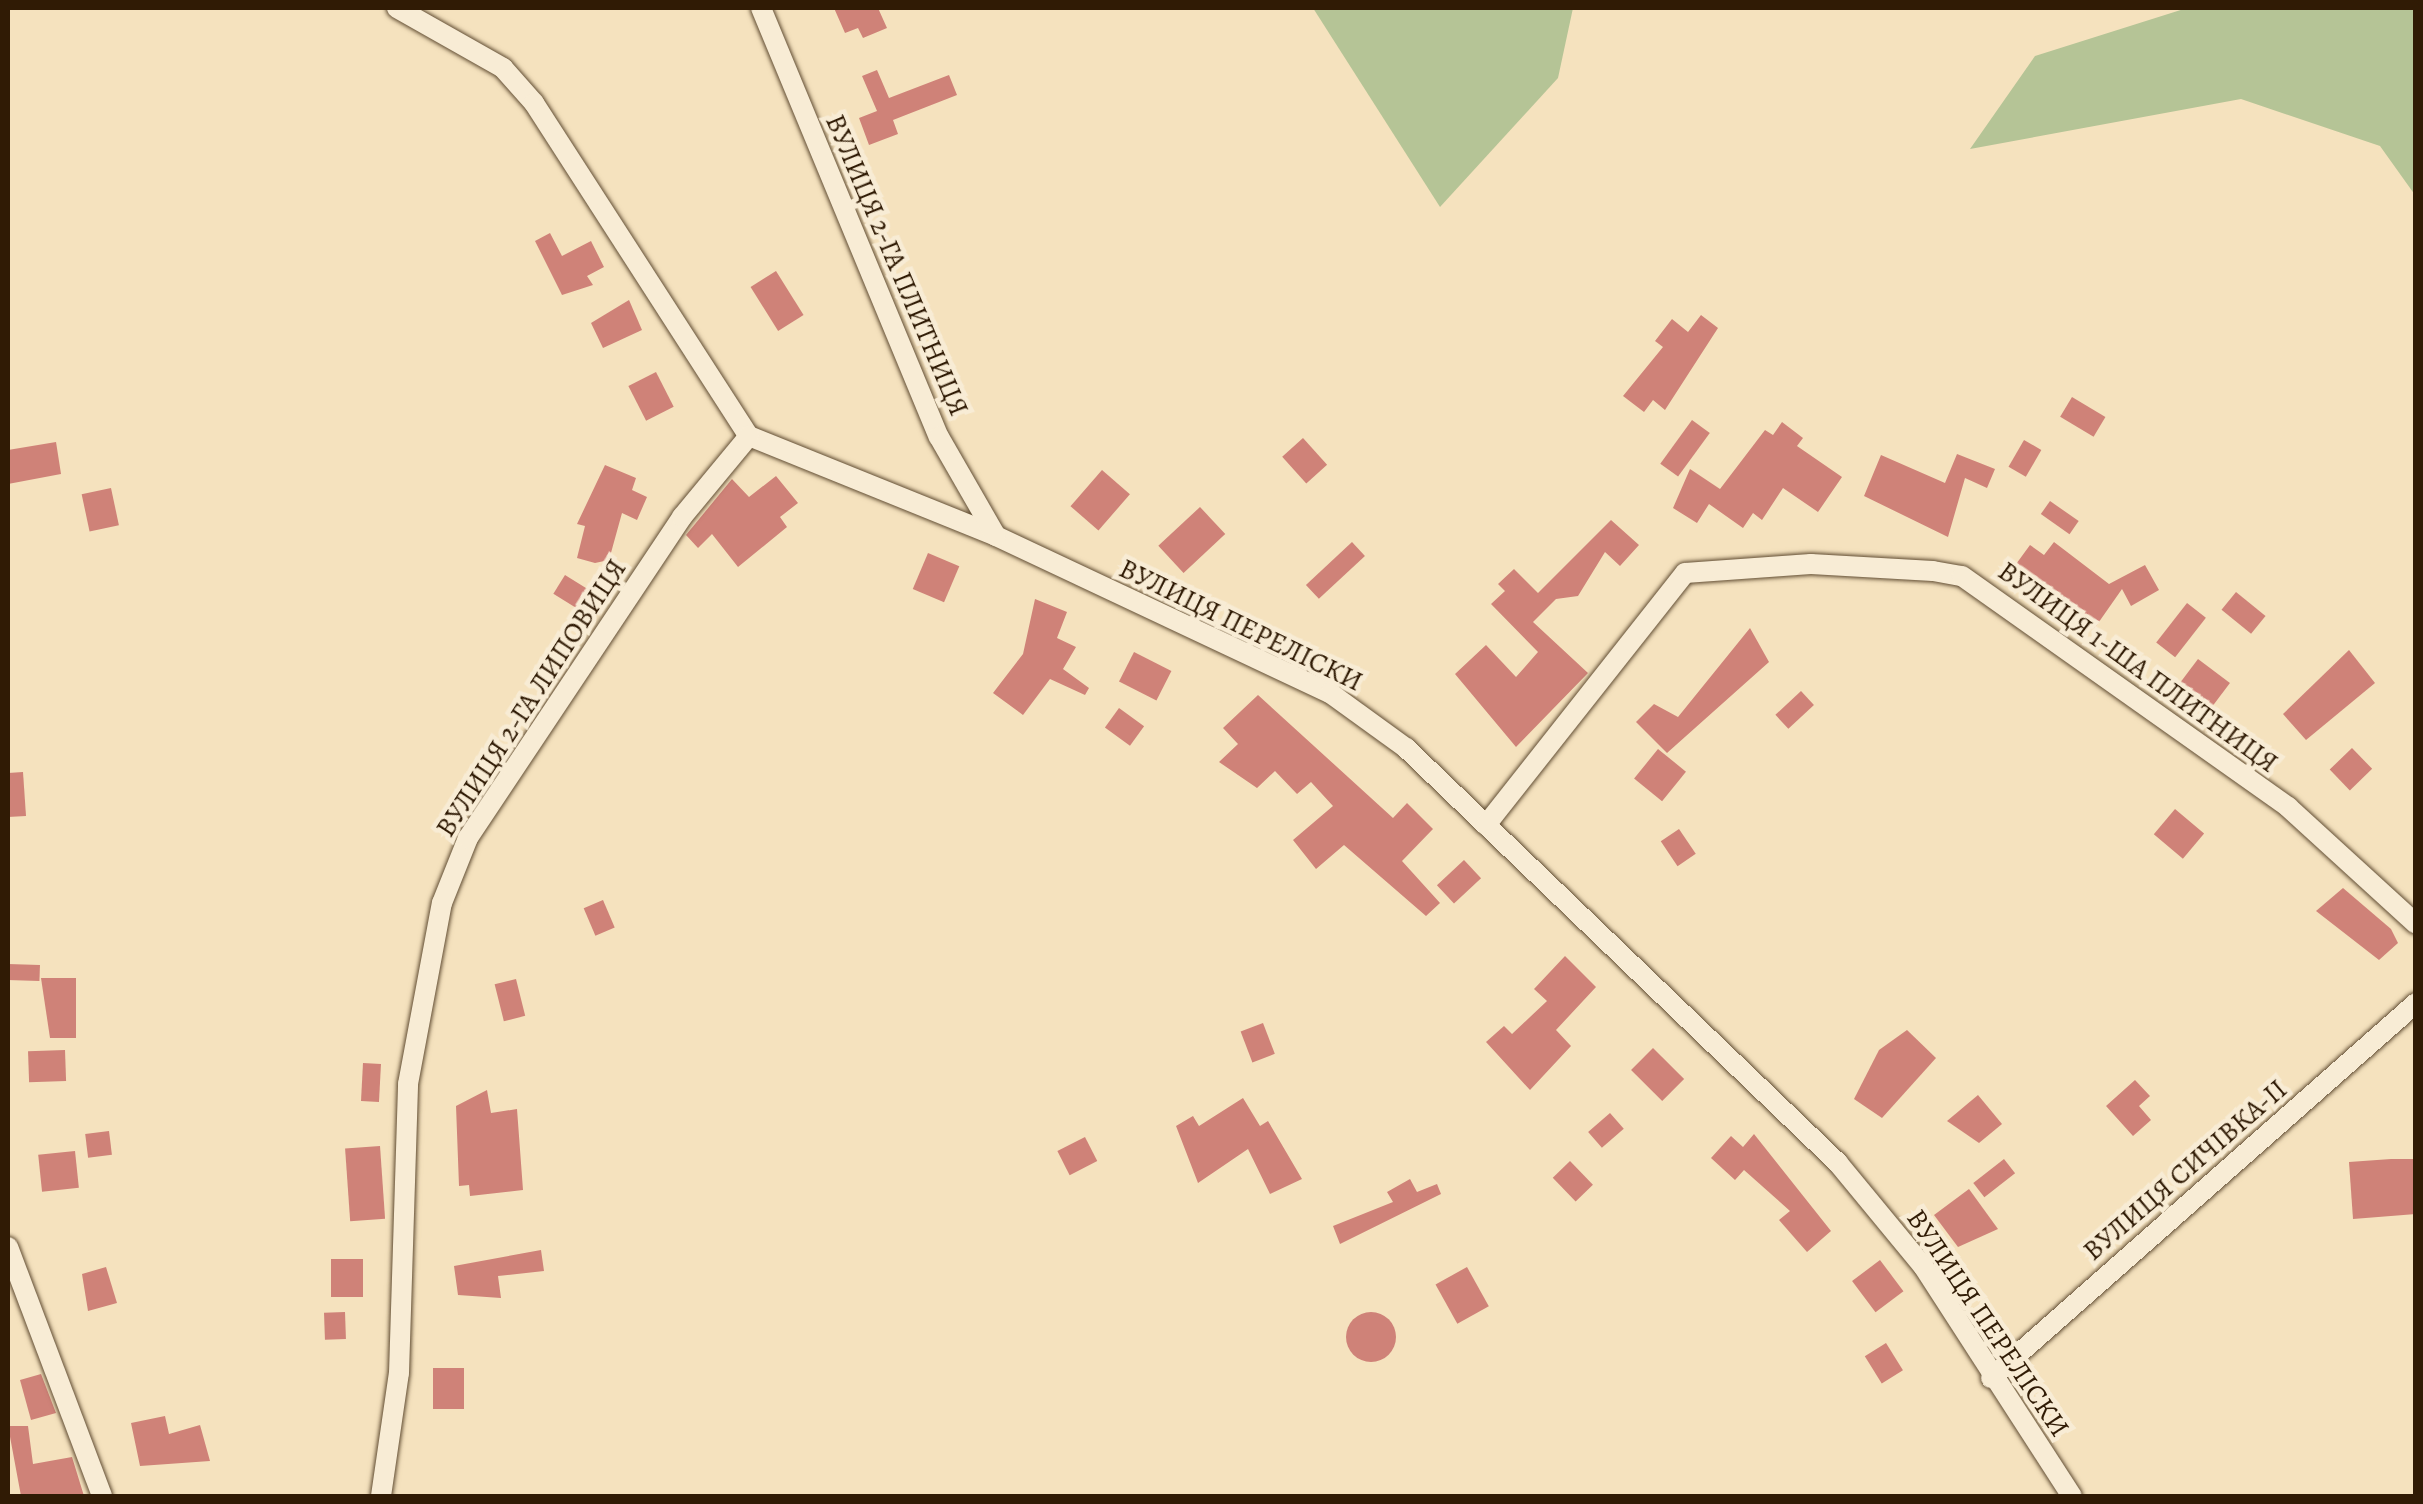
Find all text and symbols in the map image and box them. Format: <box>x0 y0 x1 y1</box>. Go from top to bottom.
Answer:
street label: ВУЛИЦЯ 2-ГА ПЛИТНИЦЯ <box>818 109 976 421</box>
street label: ВУЛИЦЯ ПЕРЕЛІСКИ <box>1114 551 1368 699</box>
street label: ВУЛИЦЯ 2-ГА ЛИПОВИЦЯ <box>429 553 633 843</box>
street label: ВУЛИЦЯ 1-ША ПЛИТНИЦЯ <box>1992 554 2284 780</box>
street label: ВУЛИЦЯ СИЧІВКА-II <box>2076 1072 2294 1268</box>
street label: ВУЛИЦЯ ПЕРЕЛІСКИ <box>1899 1203 2077 1443</box>

